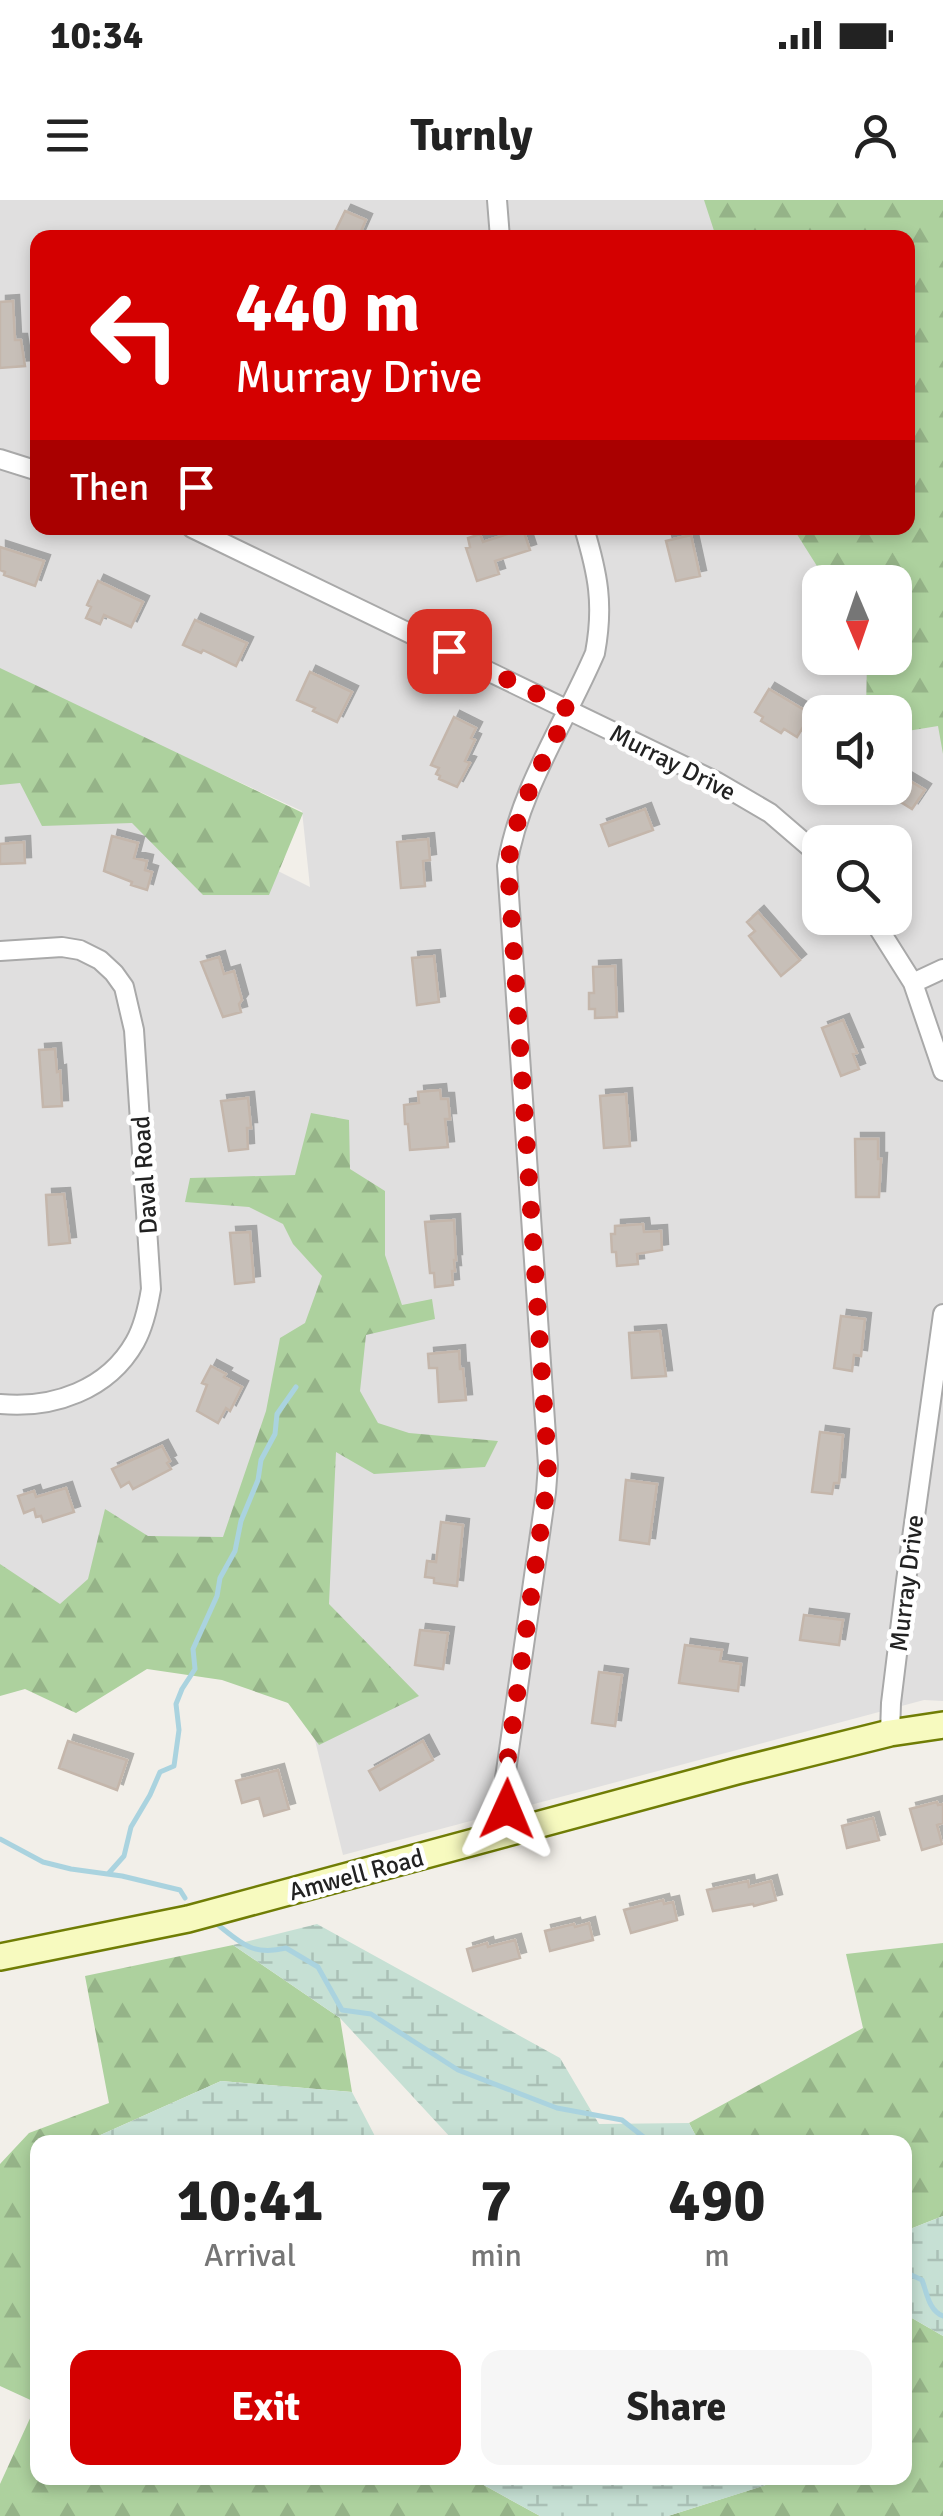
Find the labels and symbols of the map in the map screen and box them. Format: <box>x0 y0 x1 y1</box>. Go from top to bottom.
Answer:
north arrow <box>802 565 912 675</box>
pin <box>407 609 492 694</box>
street label: Murray Drive <box>604 717 741 807</box>
street label: Daval Road <box>125 1115 164 1235</box>
street label: Murray Drive <box>883 1513 930 1653</box>
position arrow <box>455 1757 559 1861</box>
street label: Amwell Road <box>285 1842 427 1907</box>

